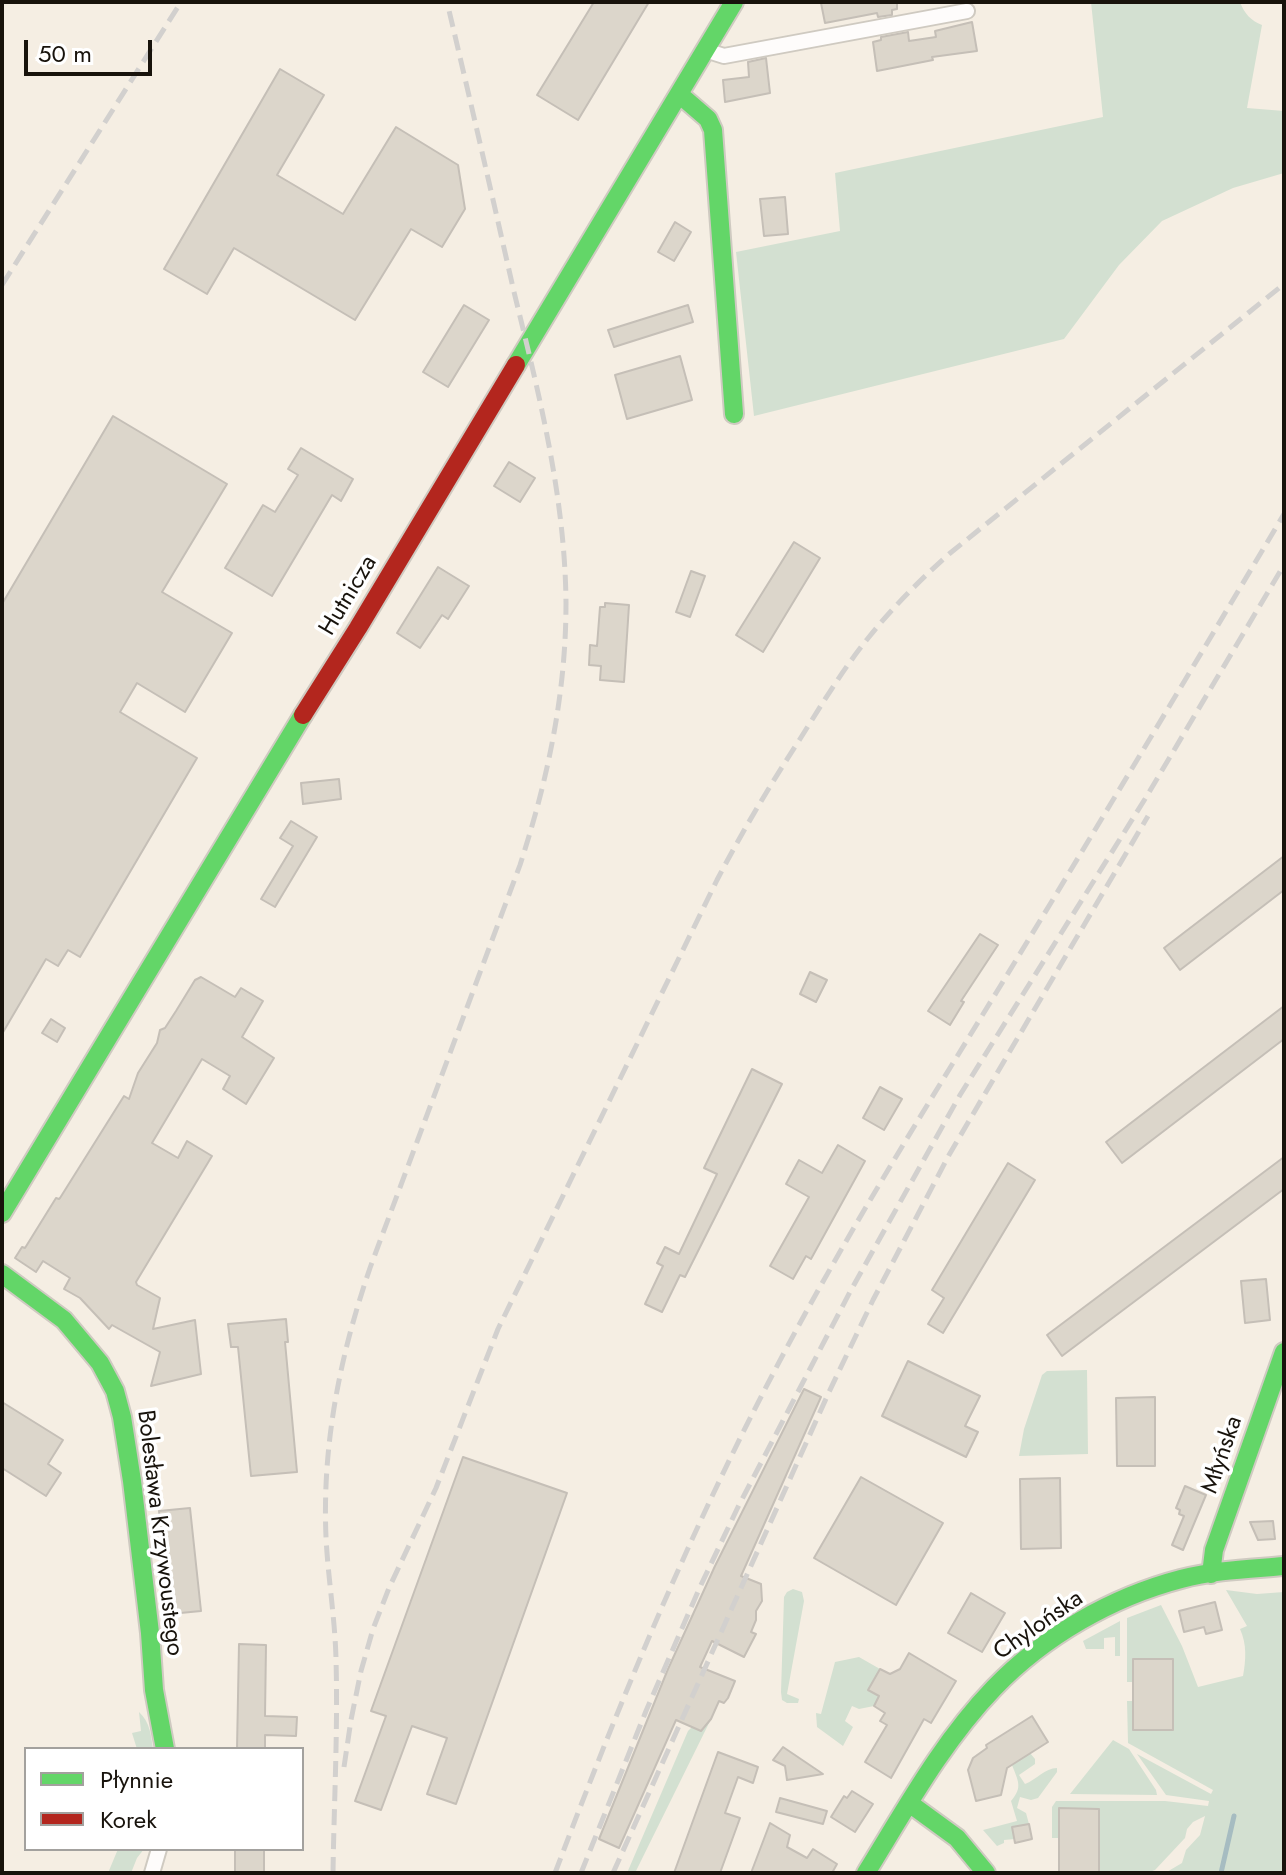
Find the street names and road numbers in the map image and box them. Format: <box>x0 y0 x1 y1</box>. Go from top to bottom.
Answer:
street label: Hutnicza <box>314 551 384 641</box>
street label: Bolesława Krzywoustego <box>130 1408 188 1658</box>
street label: Młyńska <box>1196 1413 1250 1497</box>
street label: Chylońska <box>989 1585 1089 1667</box>

